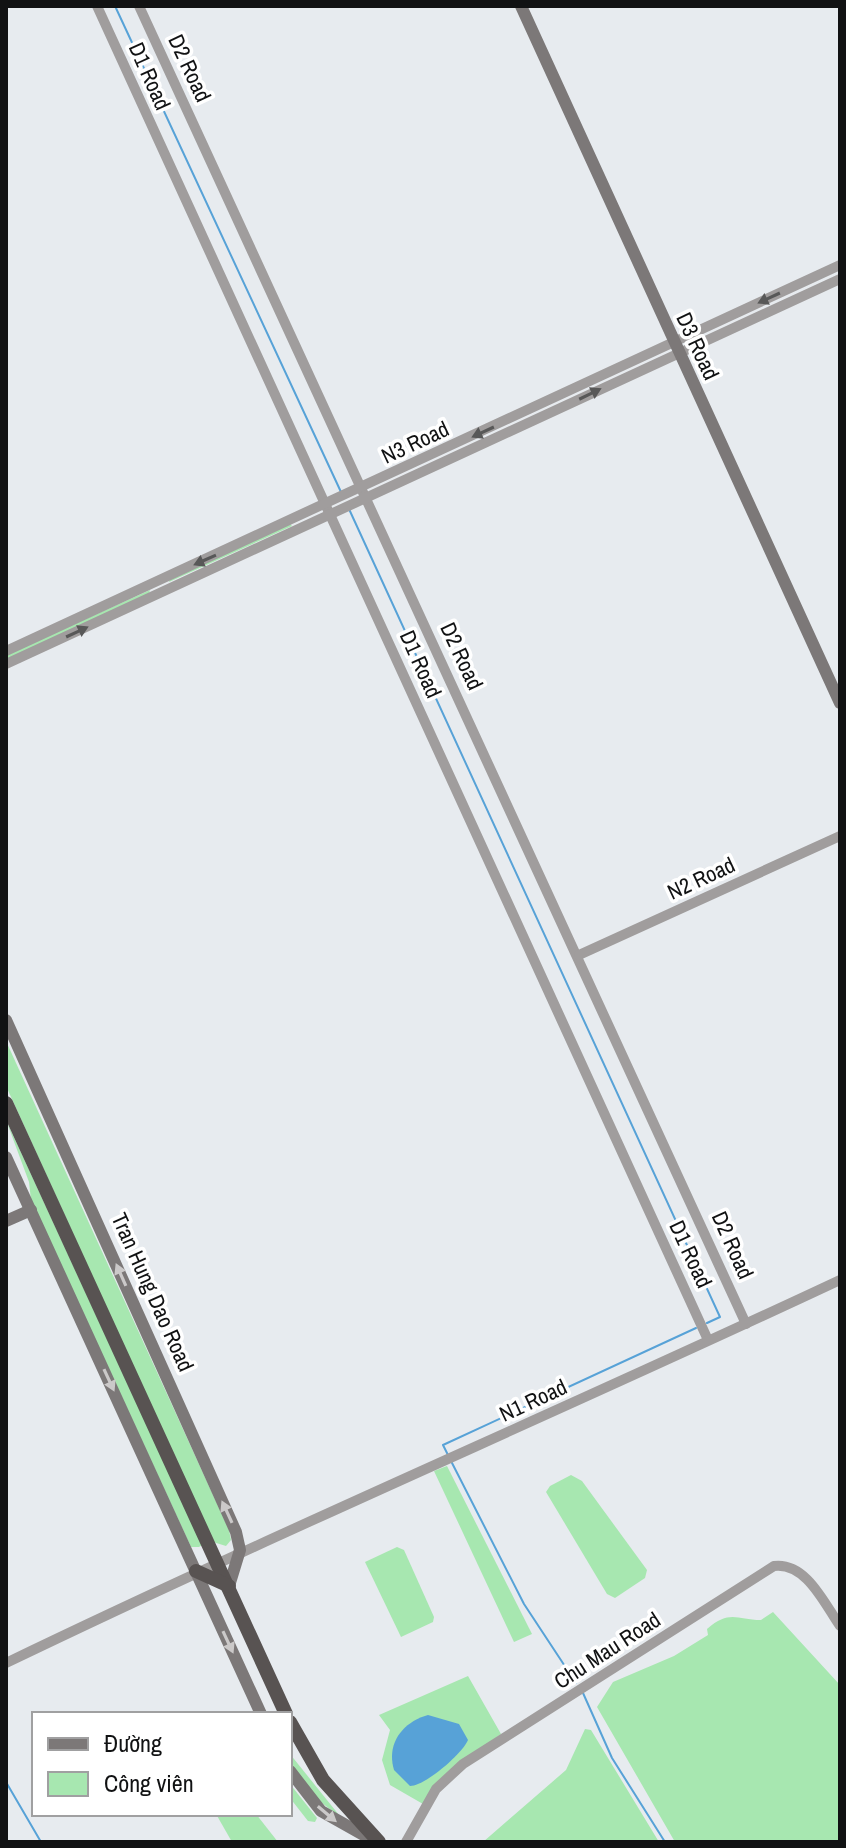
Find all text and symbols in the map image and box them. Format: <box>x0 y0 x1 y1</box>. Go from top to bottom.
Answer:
street label: D2 Road <box>161 29 219 107</box>
street label: D1 Road <box>122 37 178 115</box>
one-way arrow <box>757 291 781 305</box>
street label: D3 Road <box>669 307 727 385</box>
one-way arrow <box>579 387 602 401</box>
street label: N3 Road <box>376 413 454 471</box>
one-way arrow <box>471 425 495 439</box>
one-way arrow <box>193 553 217 566</box>
street label: D2 Road <box>433 617 491 695</box>
one-way arrow <box>65 625 89 638</box>
street label: D1 Road <box>393 625 449 703</box>
street label: N2 Road <box>662 849 740 907</box>
street label: D2 Road <box>705 1206 761 1284</box>
street label: Tran Hung Dao Road <box>105 1208 201 1376</box>
street label: D1 Road <box>662 1215 720 1293</box>
one-way arrow <box>115 1263 128 1287</box>
one-way arrow <box>102 1368 116 1392</box>
street label: N1 Road <box>494 1371 572 1429</box>
one-way arrow <box>221 1501 234 1524</box>
street label: Chu Mau Road <box>548 1604 666 1696</box>
one-way arrow <box>221 1631 235 1654</box>
legend <box>32 1712 292 1816</box>
text: Đường <box>104 1727 162 1759</box>
text: Công viên <box>104 1767 194 1799</box>
one-way arrow <box>317 1805 337 1822</box>

